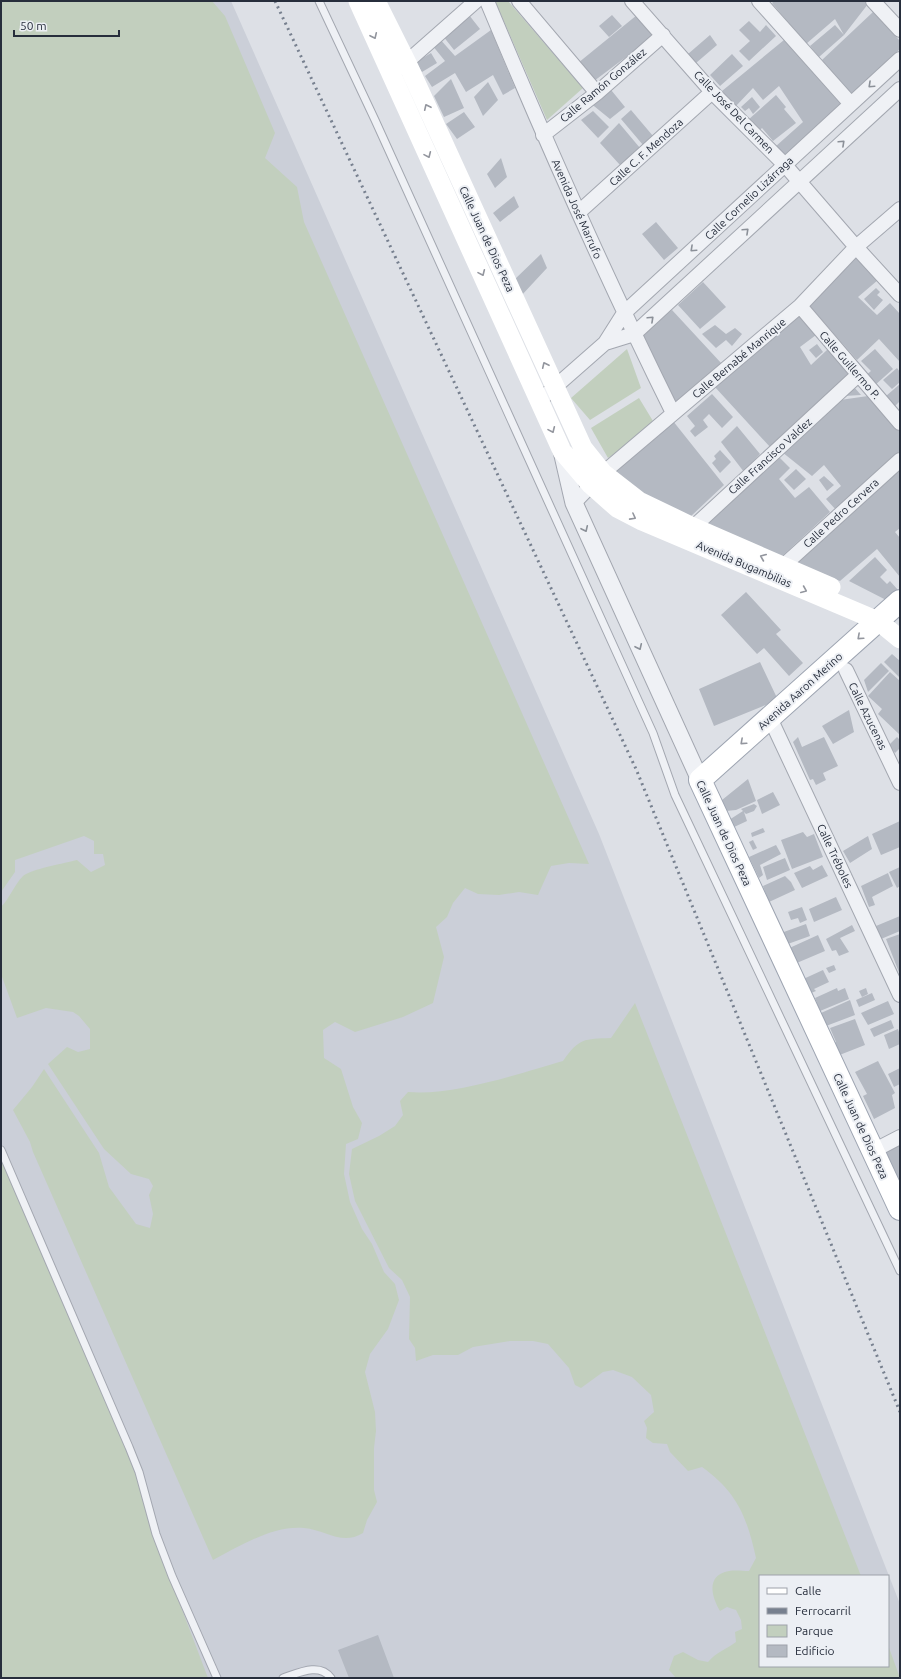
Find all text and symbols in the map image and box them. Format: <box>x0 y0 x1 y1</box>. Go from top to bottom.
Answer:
scale bar <box>14 12 119 38</box>
text: 50 m <box>20 19 47 32</box>
one-way arrow <box>369 32 377 40</box>
street label: Calle Ramón González <box>558 45 648 125</box>
street label: Calle José Del Carmen <box>692 68 776 156</box>
one-way arrow <box>868 80 876 88</box>
one-way arrow <box>424 103 432 111</box>
street label: Calle C. F. Mendoza <box>607 116 685 188</box>
one-way arrow <box>837 140 845 147</box>
one-way arrow <box>424 151 432 158</box>
street label: Calle Cornelio Lizárraga <box>703 154 795 242</box>
street label: Avenida José Marrufo <box>550 157 604 261</box>
street label: Calle Juan de Dios Peza <box>457 184 517 294</box>
one-way arrow <box>741 228 749 236</box>
one-way arrow <box>691 245 698 252</box>
one-way arrow <box>477 269 485 276</box>
street label: Calle Bernabé Manrique <box>690 315 788 401</box>
one-way arrow <box>646 316 654 324</box>
street label: Calle Guillermo P. <box>817 329 883 401</box>
one-way arrow <box>542 362 550 369</box>
street label: Calle Francisco Valdez <box>726 415 814 497</box>
one-way arrow <box>548 426 556 433</box>
street label: Calle Pedro Cervera <box>801 476 881 550</box>
one-way arrow <box>629 512 636 519</box>
one-way arrow <box>580 524 588 532</box>
street label: Avenida Bugambilias <box>695 539 793 590</box>
one-way arrow <box>759 554 767 562</box>
one-way arrow <box>801 585 808 593</box>
one-way arrow <box>858 632 865 639</box>
one-way arrow <box>634 643 642 650</box>
street label: Avenida Aaron Merino <box>755 650 845 732</box>
street label: Calle Azucenas <box>847 680 890 752</box>
one-way arrow <box>740 737 748 745</box>
street label: Calle Juan de Dios Peza <box>694 778 754 888</box>
street label: Calle Tréboles <box>815 822 855 890</box>
street label: Calle Juan de Dios Peza <box>831 1071 891 1181</box>
legend <box>759 1575 889 1667</box>
text: Calle <box>795 1584 821 1597</box>
text: Ferrocarril <box>795 1604 851 1617</box>
text: Parque <box>795 1624 833 1637</box>
text: Edificio <box>795 1644 835 1657</box>

